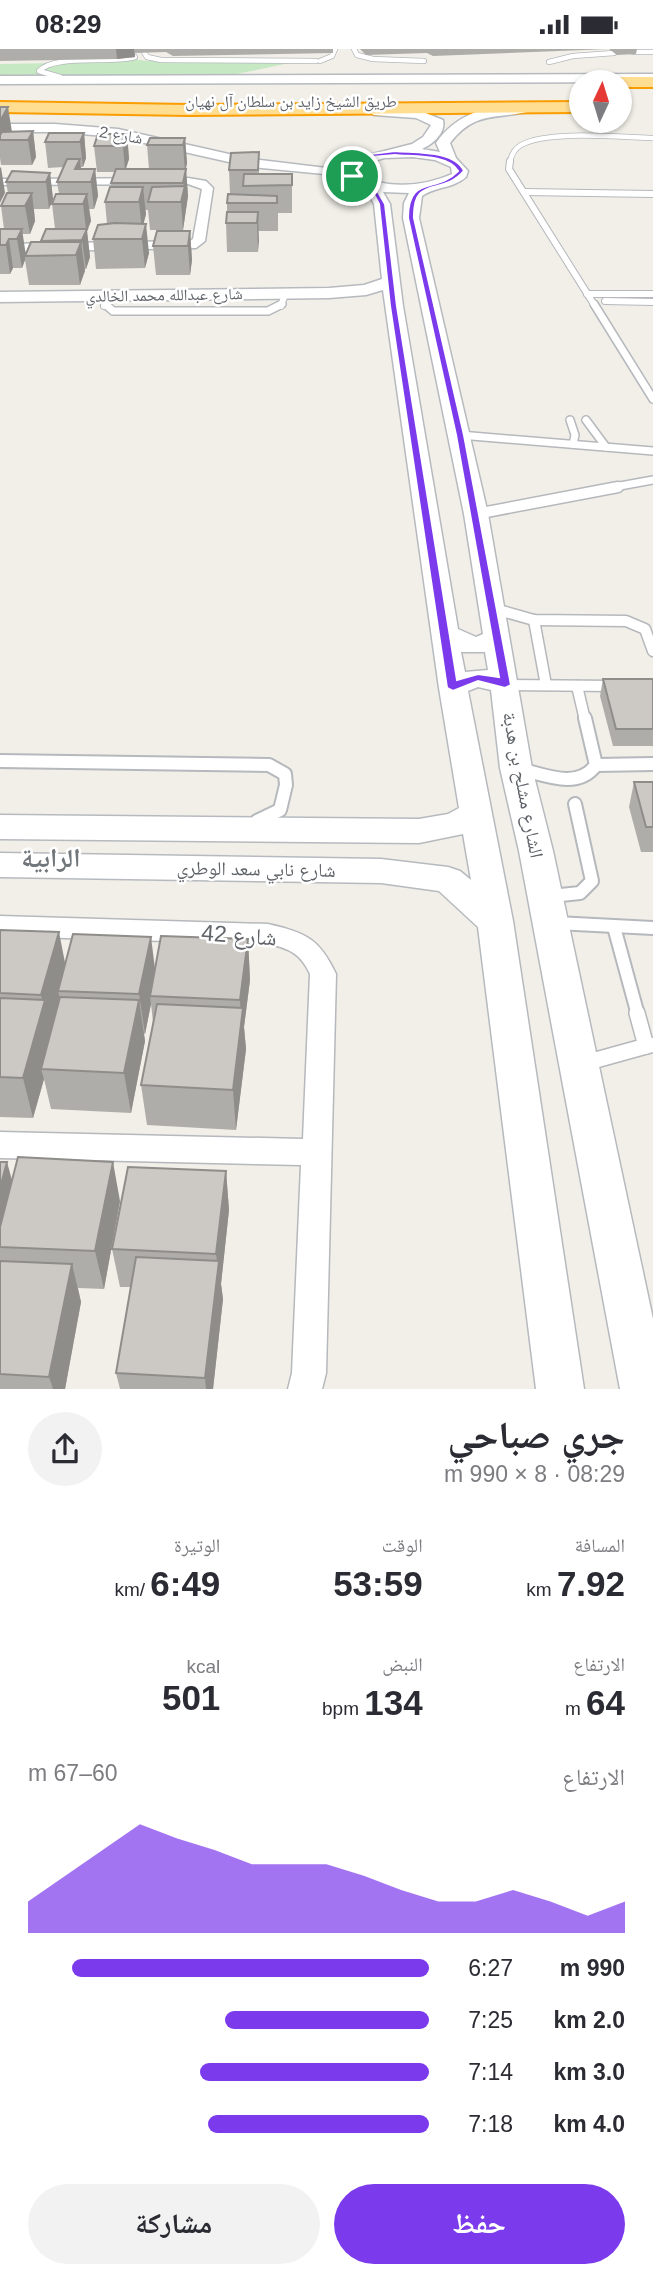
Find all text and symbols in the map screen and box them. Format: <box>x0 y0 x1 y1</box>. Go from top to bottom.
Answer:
text: 08:29 <box>35 9 102 39</box>
north arrow <box>569 70 632 133</box>
map controls <box>569 70 632 133</box>
street label: طريق الشيخ زايد بن سلطان آل نهيان <box>185 93 397 112</box>
street label: شارع 2 <box>98 123 144 149</box>
pin <box>322 146 382 206</box>
icon: arrive <box>333 157 371 195</box>
street label: شارع عبدالله محمد الخالدي <box>85 285 243 309</box>
street label: الشارع مشلح بن هدبة <box>497 710 547 860</box>
district label: الرابية <box>21 843 81 873</box>
street label: شارع نابي سعد الوطري <box>176 857 336 886</box>
street label: شارع 42 <box>200 919 278 953</box>
button: share <box>28 1412 102 1486</box>
text: جري صباحي <box>447 1414 625 1456</box>
text: 08:29 · 8 × 990 m <box>444 1461 625 1487</box>
text: الوتيرة <box>174 1535 220 1556</box>
text: الوقت <box>382 1535 423 1556</box>
text: المسافة <box>575 1535 625 1556</box>
text: 6:49 <box>150 1564 220 1603</box>
text: 53:59 <box>333 1564 423 1603</box>
text: 7.92 <box>557 1564 625 1603</box>
text: /km <box>114 1579 150 1600</box>
text: km <box>526 1579 557 1600</box>
text: النبض <box>382 1654 423 1675</box>
text: الارتفاع <box>573 1654 625 1675</box>
text: kcal <box>187 1656 220 1677</box>
text: 501 <box>162 1678 220 1717</box>
text: 134 <box>364 1683 423 1722</box>
text: 64 <box>586 1683 625 1722</box>
text: bpm <box>322 1698 364 1719</box>
text: m <box>565 1698 586 1719</box>
text: 60–67 m <box>28 1760 118 1786</box>
text: الارتفاع <box>562 1764 625 1790</box>
text: 6:27 <box>468 1955 513 1981</box>
text: 990 m <box>560 1955 625 1981</box>
text: 7:25 <box>468 2007 513 2033</box>
text: 2.0 km <box>553 2007 625 2033</box>
text: 7:14 <box>468 2059 513 2085</box>
text: 3.0 km <box>553 2059 625 2085</box>
text: 7:18 <box>468 2111 513 2137</box>
text: 4.0 km <box>553 2111 625 2137</box>
button: مشاركة <box>28 2184 320 2264</box>
button: حفظ <box>334 2184 625 2264</box>

